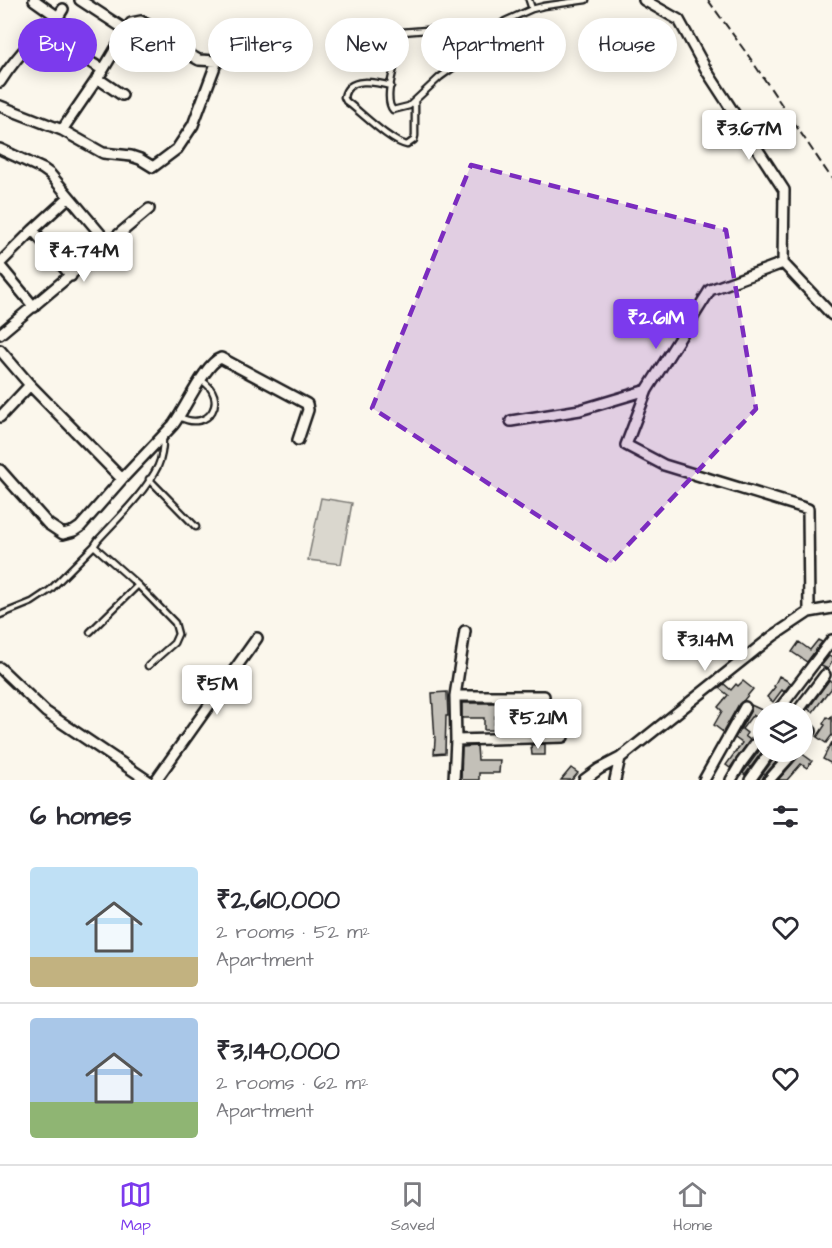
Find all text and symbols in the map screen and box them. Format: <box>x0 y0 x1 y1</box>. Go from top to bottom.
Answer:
chip: Buy <box>18 18 97 72</box>
chip: Rent <box>109 18 196 72</box>
chip: Filters <box>208 18 313 72</box>
chip: New <box>325 18 409 72</box>
chip: Apartment <box>421 18 566 72</box>
chip: House <box>578 18 677 72</box>
pin: ₹3.67M <box>700 110 798 161</box>
text: ₹3.67M <box>716 115 782 143</box>
pin: ₹4.74M <box>35 232 133 283</box>
text: ₹4.74M <box>49 237 119 265</box>
pin: ₹2.61M <box>607 299 705 350</box>
text: ₹2.61M <box>627 304 685 332</box>
pin: ₹3.14M <box>656 621 754 672</box>
text: ₹3.14M <box>676 626 734 654</box>
pin: ₹5M <box>188 665 246 716</box>
text: ₹5M <box>196 670 238 698</box>
pin: ₹5.21M <box>489 699 587 750</box>
map controls <box>753 702 813 762</box>
button: layers <box>753 702 813 762</box>
text: ₹5.21M <box>509 704 567 732</box>
text: 6 homes <box>30 798 132 834</box>
icon: filters <box>769 800 802 833</box>
text: ₹2,610,000 <box>216 882 340 918</box>
icon: home <box>78 891 150 963</box>
icon: heart <box>769 911 802 944</box>
text: 2 rooms · 52 m² <box>216 918 370 946</box>
text: Apartment <box>216 946 314 974</box>
text: ₹3,140,000 <box>216 1033 340 1069</box>
icon: home <box>78 1042 150 1114</box>
icon: heart <box>769 1062 802 1095</box>
text: 2 rooms · 62 m² <box>216 1069 368 1097</box>
text: Apartment <box>216 1097 314 1125</box>
tab: Map <box>119 1178 152 1236</box>
tab: Saved <box>391 1178 434 1236</box>
tab: Home <box>673 1178 713 1236</box>

